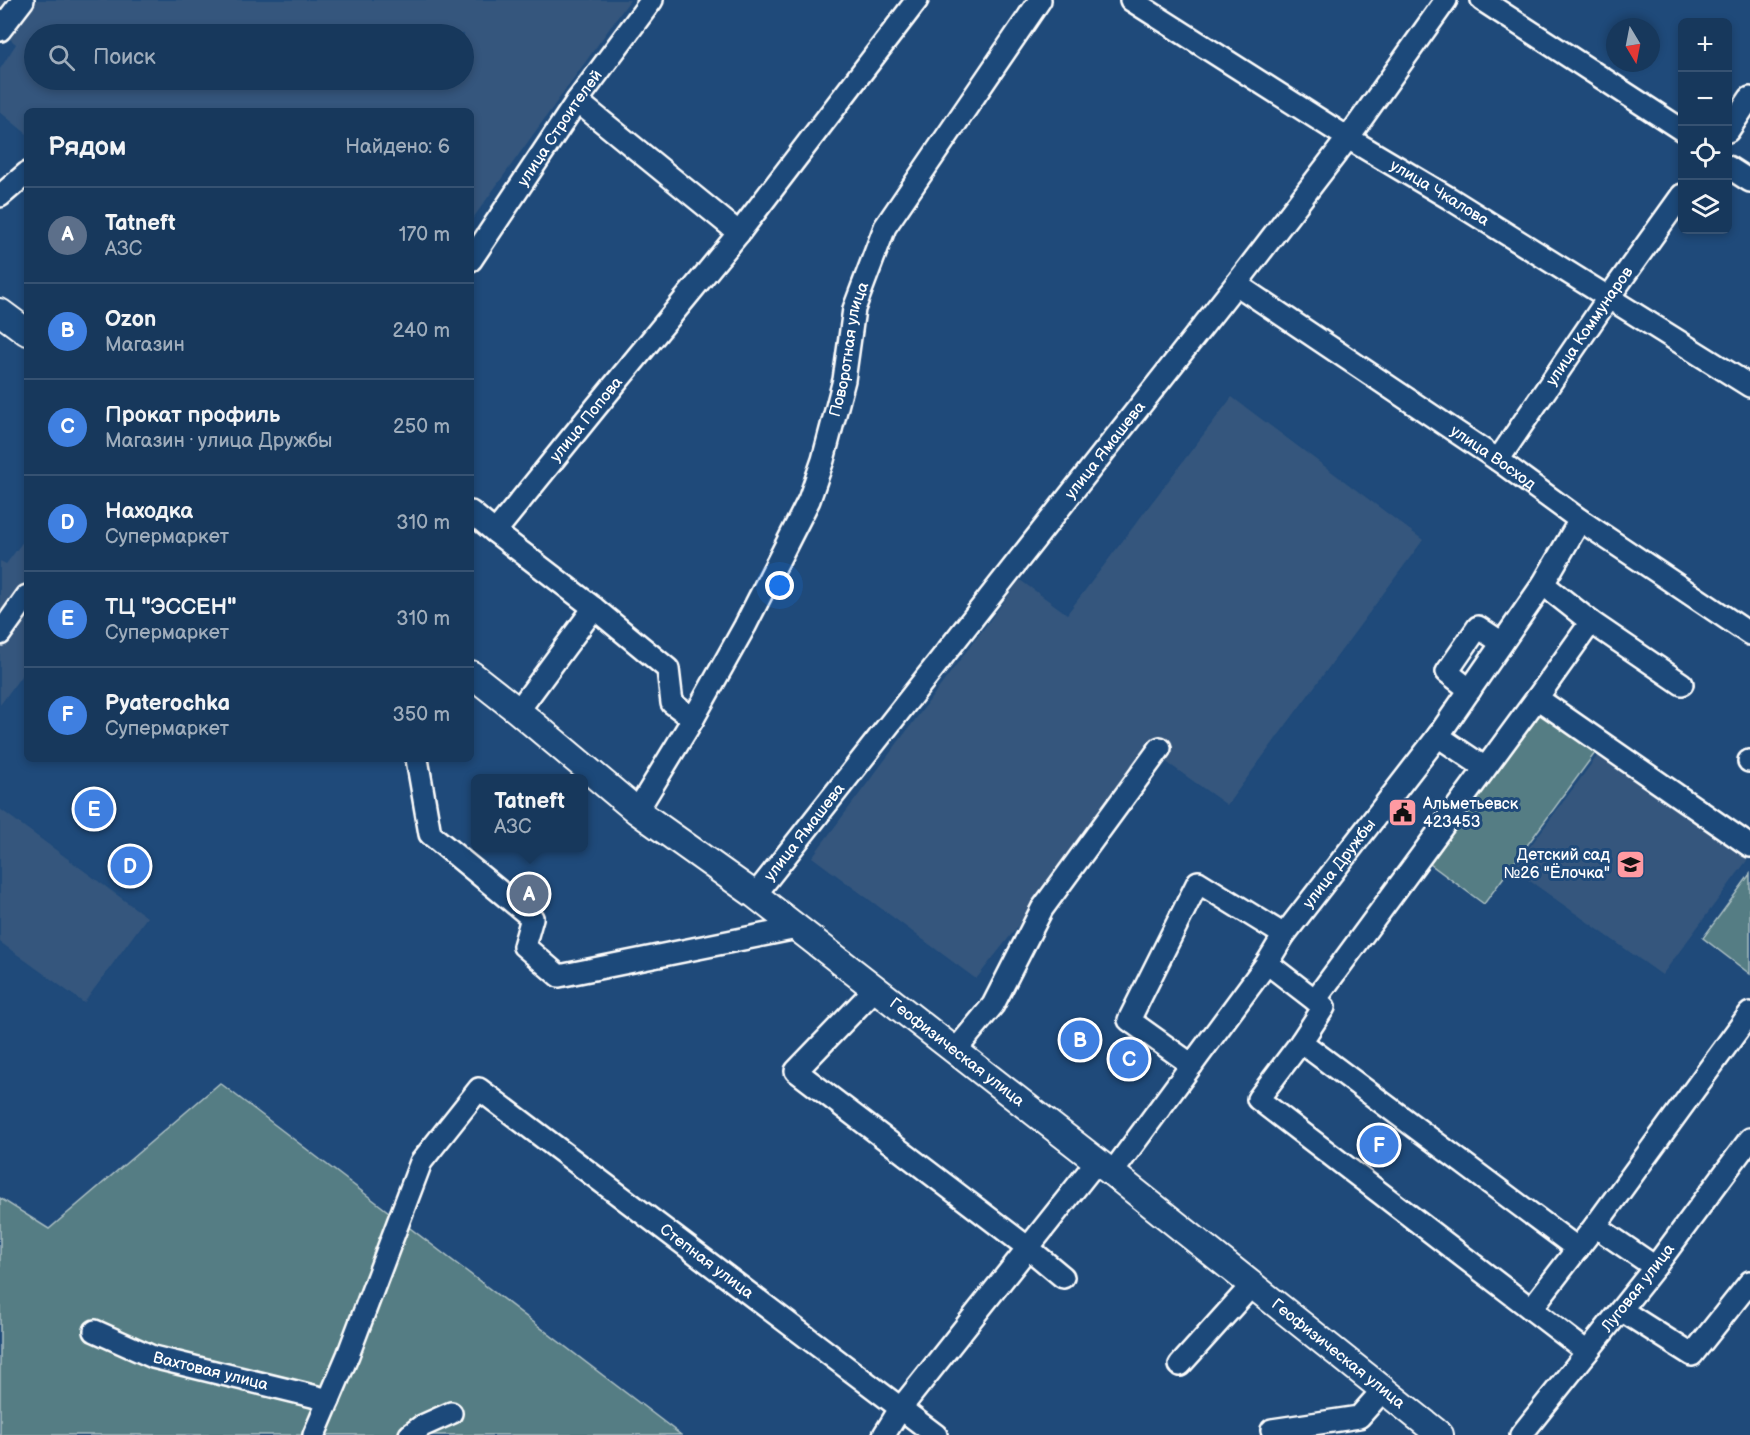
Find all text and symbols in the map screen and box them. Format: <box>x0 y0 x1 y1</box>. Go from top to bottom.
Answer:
north arrow <box>1606 18 1660 72</box>
map controls <box>1678 18 1732 234</box>
button: + <box>1678 18 1732 72</box>
search box <box>24 24 474 90</box>
icon: search <box>45 41 78 74</box>
text: Поиск <box>93 44 156 71</box>
street label: улица Строителей <box>513 66 606 190</box>
button: − <box>1678 72 1732 126</box>
button: locate <box>1678 126 1732 180</box>
text: Рядом <box>48 132 126 163</box>
text: Найдено: 6 <box>345 135 450 159</box>
street label: улица Чкалова <box>1387 156 1493 230</box>
button: layers <box>1678 180 1732 234</box>
text: Tatneft <box>105 210 176 237</box>
text: A <box>61 223 74 247</box>
text: 170 m <box>399 223 450 247</box>
text: АЗС <box>105 237 142 261</box>
street label: улица Коммунаров <box>1542 263 1637 389</box>
street label: Поворотная улица <box>825 279 873 419</box>
text: Ozon <box>105 306 156 333</box>
text: B <box>60 319 75 343</box>
text: 240 m <box>393 319 450 343</box>
text: Магазин <box>105 333 185 357</box>
street label: улица Попова <box>546 372 627 466</box>
street label: улица Ямашева <box>1061 397 1150 503</box>
text: Прокат профиль <box>105 402 280 429</box>
text: C <box>60 415 75 439</box>
text: 250 m <box>393 415 450 439</box>
street label: улица Восход <box>1447 421 1540 494</box>
text: Магазин · улица Дружбы <box>105 429 332 453</box>
text: Находка <box>105 498 193 525</box>
text: D <box>61 511 74 535</box>
text: 310 m <box>396 511 450 535</box>
text: Супермаркет <box>105 525 229 549</box>
your location <box>765 571 794 600</box>
text: ТЦ "ЭССЕН" <box>105 594 237 621</box>
text: E <box>61 607 74 631</box>
text: 310 m <box>396 607 450 631</box>
text: Супермаркет <box>105 621 229 645</box>
text: Pyaterochka <box>105 690 230 717</box>
text: F <box>61 703 74 727</box>
text: 350 m <box>393 703 450 727</box>
text: Супермаркет <box>105 717 229 741</box>
popup <box>471 774 588 852</box>
street label: улица Ямашева <box>760 779 849 885</box>
pin: E <box>74 786 113 832</box>
text: Tatneft <box>494 788 565 815</box>
place label: Альметьевск 423453 <box>1422 795 1519 832</box>
public building icon: Альметьевск 423453 <box>1386 797 1418 829</box>
text: АЗС <box>494 815 532 839</box>
street label: улица Дружбы <box>1299 815 1380 912</box>
pin: D <box>110 844 150 888</box>
place label: Детский сад №26 "Ёлочка" <box>1503 846 1610 883</box>
school or university icon: Детский сад №26 "Ёлочка" <box>1615 848 1647 880</box>
pin: A <box>510 872 548 916</box>
street label: Геофизическая улица <box>886 994 1028 1111</box>
pin: B <box>1060 1018 1100 1062</box>
pin: C <box>1110 1036 1148 1082</box>
pin: F <box>1360 1122 1398 1168</box>
street label: Степная улица <box>656 1220 758 1303</box>
street label: Луговая улица <box>1597 1239 1679 1337</box>
street label: Геофизическая улица <box>1268 1295 1409 1413</box>
street label: Вахтовая улица <box>151 1348 271 1394</box>

